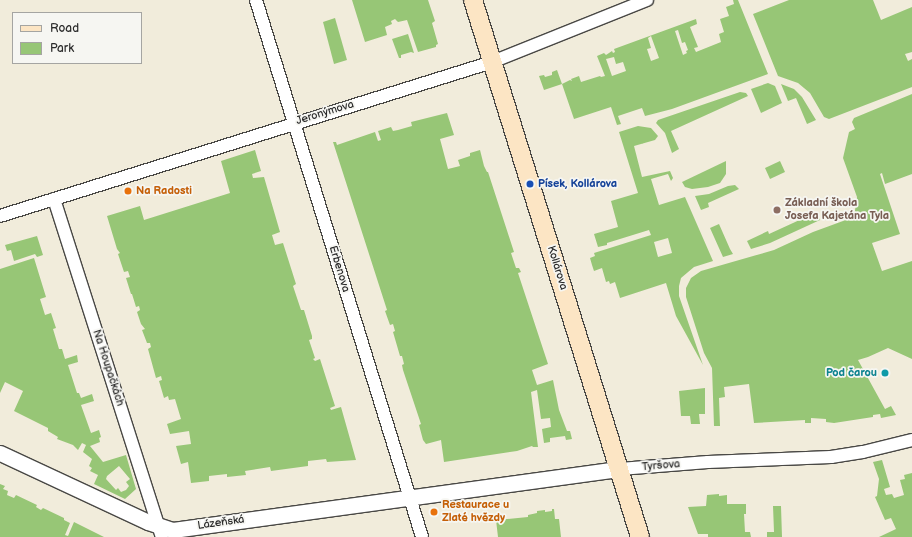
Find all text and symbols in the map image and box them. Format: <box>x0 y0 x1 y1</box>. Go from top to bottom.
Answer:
legend <box>12 12 142 64</box>
text: Road <box>50 21 79 36</box>
text: Park <box>50 41 74 56</box>
street label: Jeronýmova <box>294 98 356 128</box>
place label: Písek, Kollárova <box>538 177 617 191</box>
marker: Písek, Kollárova <box>525 179 535 189</box>
place label: Na Radosti <box>136 184 192 198</box>
marker: Na Radosti <box>123 186 133 196</box>
place label: Základní škola Josefa Kajetána Tyla <box>785 197 889 223</box>
marker: Základní škola Josefa Kajetána Tyla <box>772 205 782 215</box>
street label: Erbenova <box>326 244 352 294</box>
street label: Kollárova <box>544 244 570 292</box>
street label: Na Houpačkách <box>89 328 127 408</box>
place label: Pod čarou <box>826 366 877 380</box>
marker: Pod čarou <box>880 368 890 378</box>
street label: Tyršova <box>641 458 681 474</box>
place label: Restaurace u Zlaté hvězdy <box>442 499 509 525</box>
marker: Restaurace u Zlaté hvězdy <box>429 507 439 517</box>
street label: Lázeňská <box>197 513 245 533</box>

